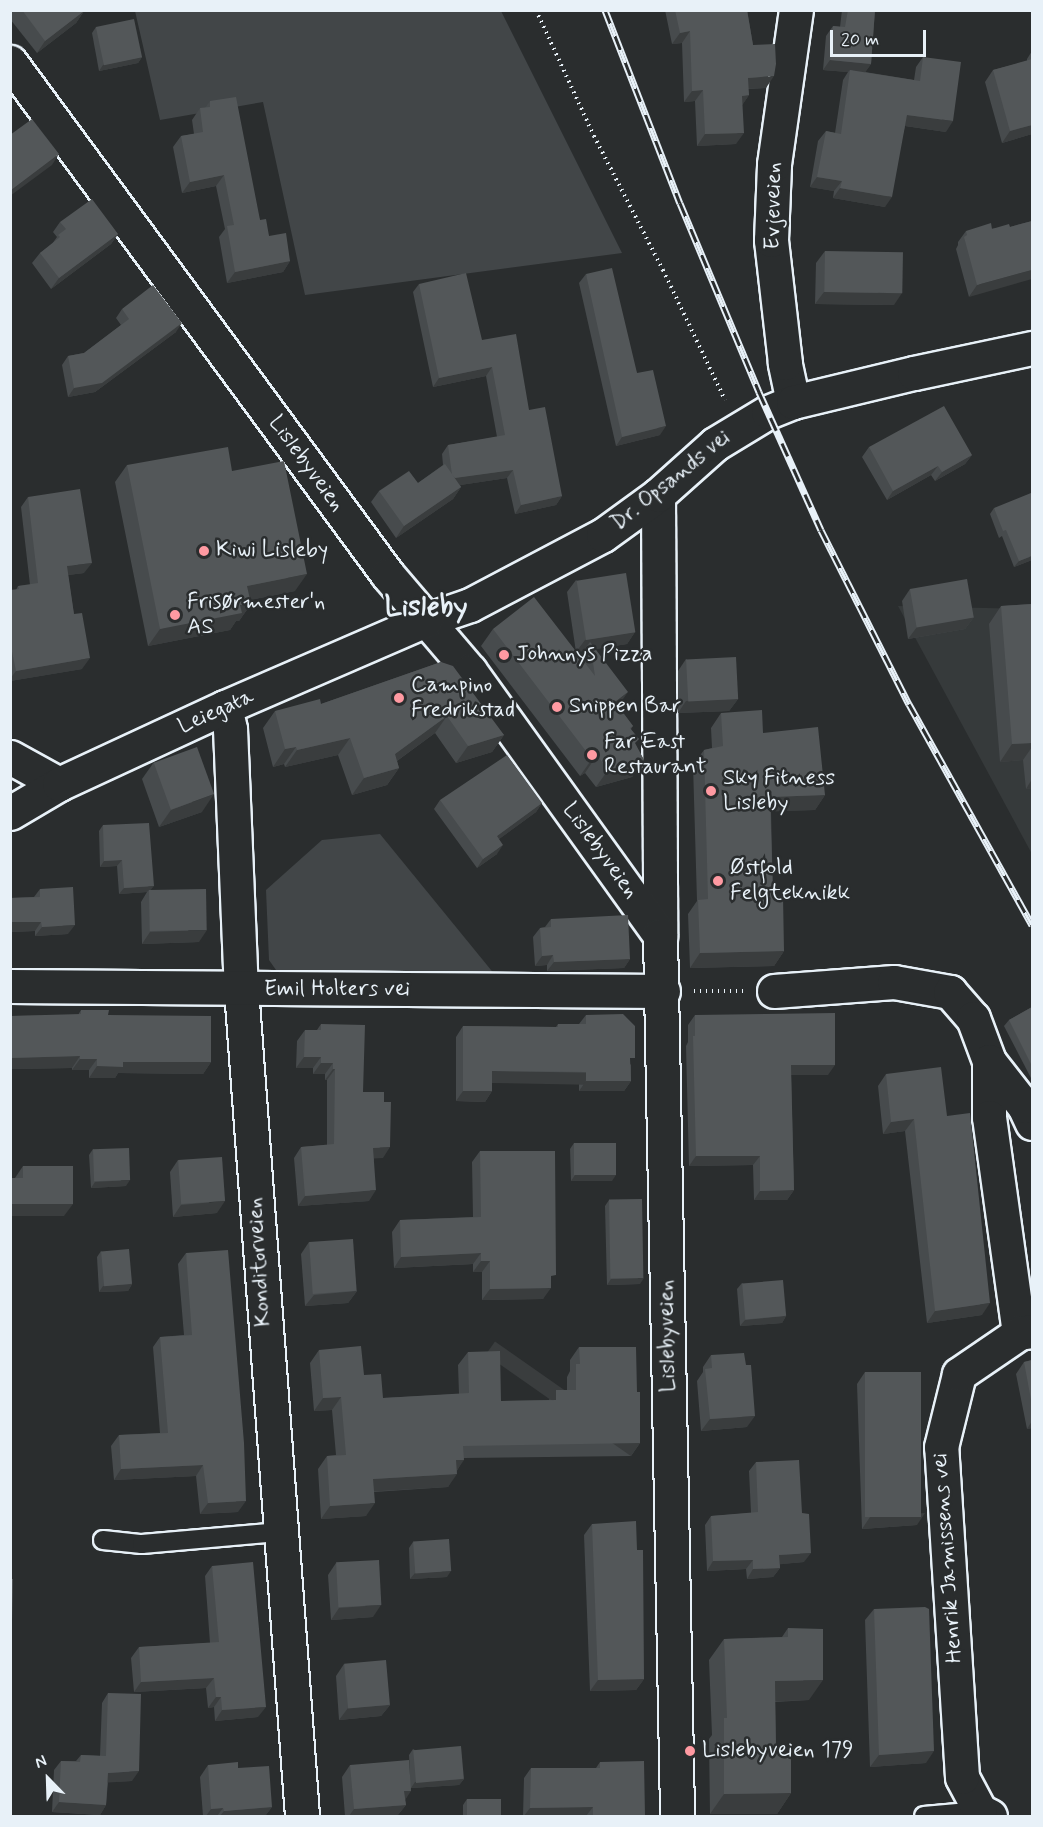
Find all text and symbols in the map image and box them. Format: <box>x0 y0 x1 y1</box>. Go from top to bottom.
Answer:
scale bar <box>833 18 929 56</box>
text: 20 m <box>841 28 879 52</box>
street label: Evjeveien <box>760 162 788 250</box>
street label: Lislebyveien <box>262 411 350 517</box>
street label: Dr. Opsands vei <box>606 425 736 537</box>
place label: Kiwi Lisleby <box>216 538 327 564</box>
marker: Kiwi Lisleby <box>197 544 211 558</box>
place label: Frisørmester'n AS <box>187 589 325 640</box>
district label: Lisleby <box>384 591 468 625</box>
marker: Frisørmester'n AS <box>168 608 182 622</box>
place label: Johnnys Pizza <box>516 642 652 668</box>
marker: Johnnys Pizza <box>497 648 511 662</box>
place label: Campino Fredrikstad <box>411 672 515 724</box>
street label: Leiegata <box>174 684 258 740</box>
marker: Campino Fredrikstad <box>392 691 406 705</box>
place label: Snippen Bar <box>569 694 679 720</box>
marker: Snippen Bar <box>550 700 564 714</box>
place label: Far East Restaurant <box>604 729 706 780</box>
marker: Far East Restaurant <box>585 748 599 762</box>
place label: Sky Fitness Lisleby <box>723 765 835 816</box>
marker: Sky Fitness Lisleby <box>704 784 718 798</box>
street label: Lislebyveien <box>556 798 644 904</box>
place label: Østfold Felgteknikk <box>730 855 850 906</box>
marker: Østfold Felgteknikk <box>711 874 725 888</box>
street label: Emil Holters vei <box>264 977 410 1003</box>
street label: Konditorveien <box>242 1196 278 1328</box>
street label: Lislebyveien <box>654 1279 682 1393</box>
street label: Henrik Jamissens vei <box>928 1457 968 1659</box>
place label: Lislebyveien 179 <box>702 1738 853 1764</box>
marker: Lislebyveien 179 <box>683 1744 697 1758</box>
north arrow <box>18 1749 78 1809</box>
text: N <box>32 1750 50 1774</box>

